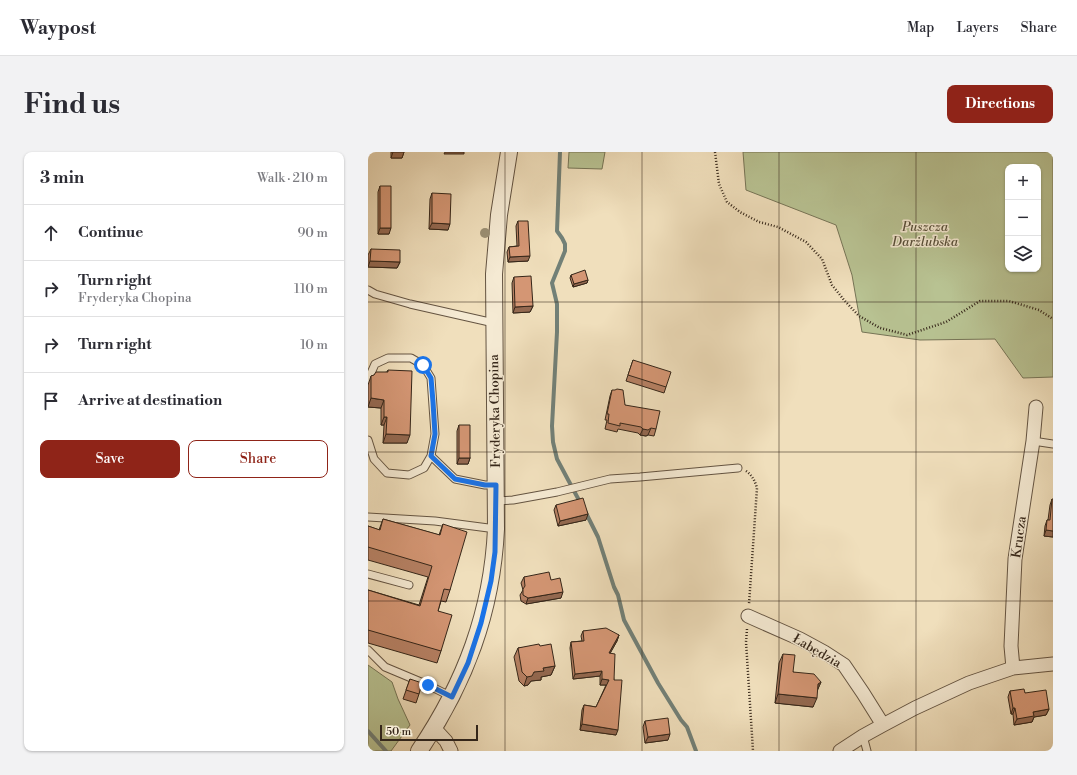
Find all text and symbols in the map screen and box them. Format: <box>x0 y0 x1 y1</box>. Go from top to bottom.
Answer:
text: Waypost <box>20 16 96 40</box>
text: Map <box>907 19 934 37</box>
text: Layers <box>956 19 999 37</box>
text: Share <box>1021 19 1057 37</box>
button: Directions <box>947 85 1053 123</box>
text: Find us <box>24 87 120 122</box>
map controls <box>1005 164 1041 272</box>
button: + <box>1005 164 1041 200</box>
text: 3 min <box>40 167 84 189</box>
text: Walk · 210 m <box>257 170 328 186</box>
button: − <box>1005 200 1041 236</box>
park label: Puszcza Darżlubska <box>891 219 959 250</box>
icon: ahead <box>40 222 62 244</box>
text: Continue <box>78 223 143 242</box>
text: 90 m <box>297 225 328 241</box>
button: layers <box>1005 236 1041 272</box>
text: Turn right <box>78 271 152 290</box>
icon: right <box>40 278 62 300</box>
text: 110 m <box>294 281 328 297</box>
text: Fryderyka Chopina <box>78 290 192 306</box>
icon: right <box>40 334 62 356</box>
text: Turn right <box>78 335 152 354</box>
text: 10 m <box>300 337 328 353</box>
street label: Fryderyka Chopina <box>486 354 504 468</box>
route start <box>414 356 432 374</box>
icon: arrive <box>40 390 62 412</box>
text: Arrive at destination <box>78 391 222 410</box>
button: Save <box>40 440 180 478</box>
button: Share <box>188 440 328 478</box>
street label: Krucza <box>1008 515 1030 559</box>
street label: Łabędzia <box>790 631 845 672</box>
route end <box>419 676 437 694</box>
scale bar <box>380 723 478 742</box>
text: 50 m <box>386 725 411 739</box>

